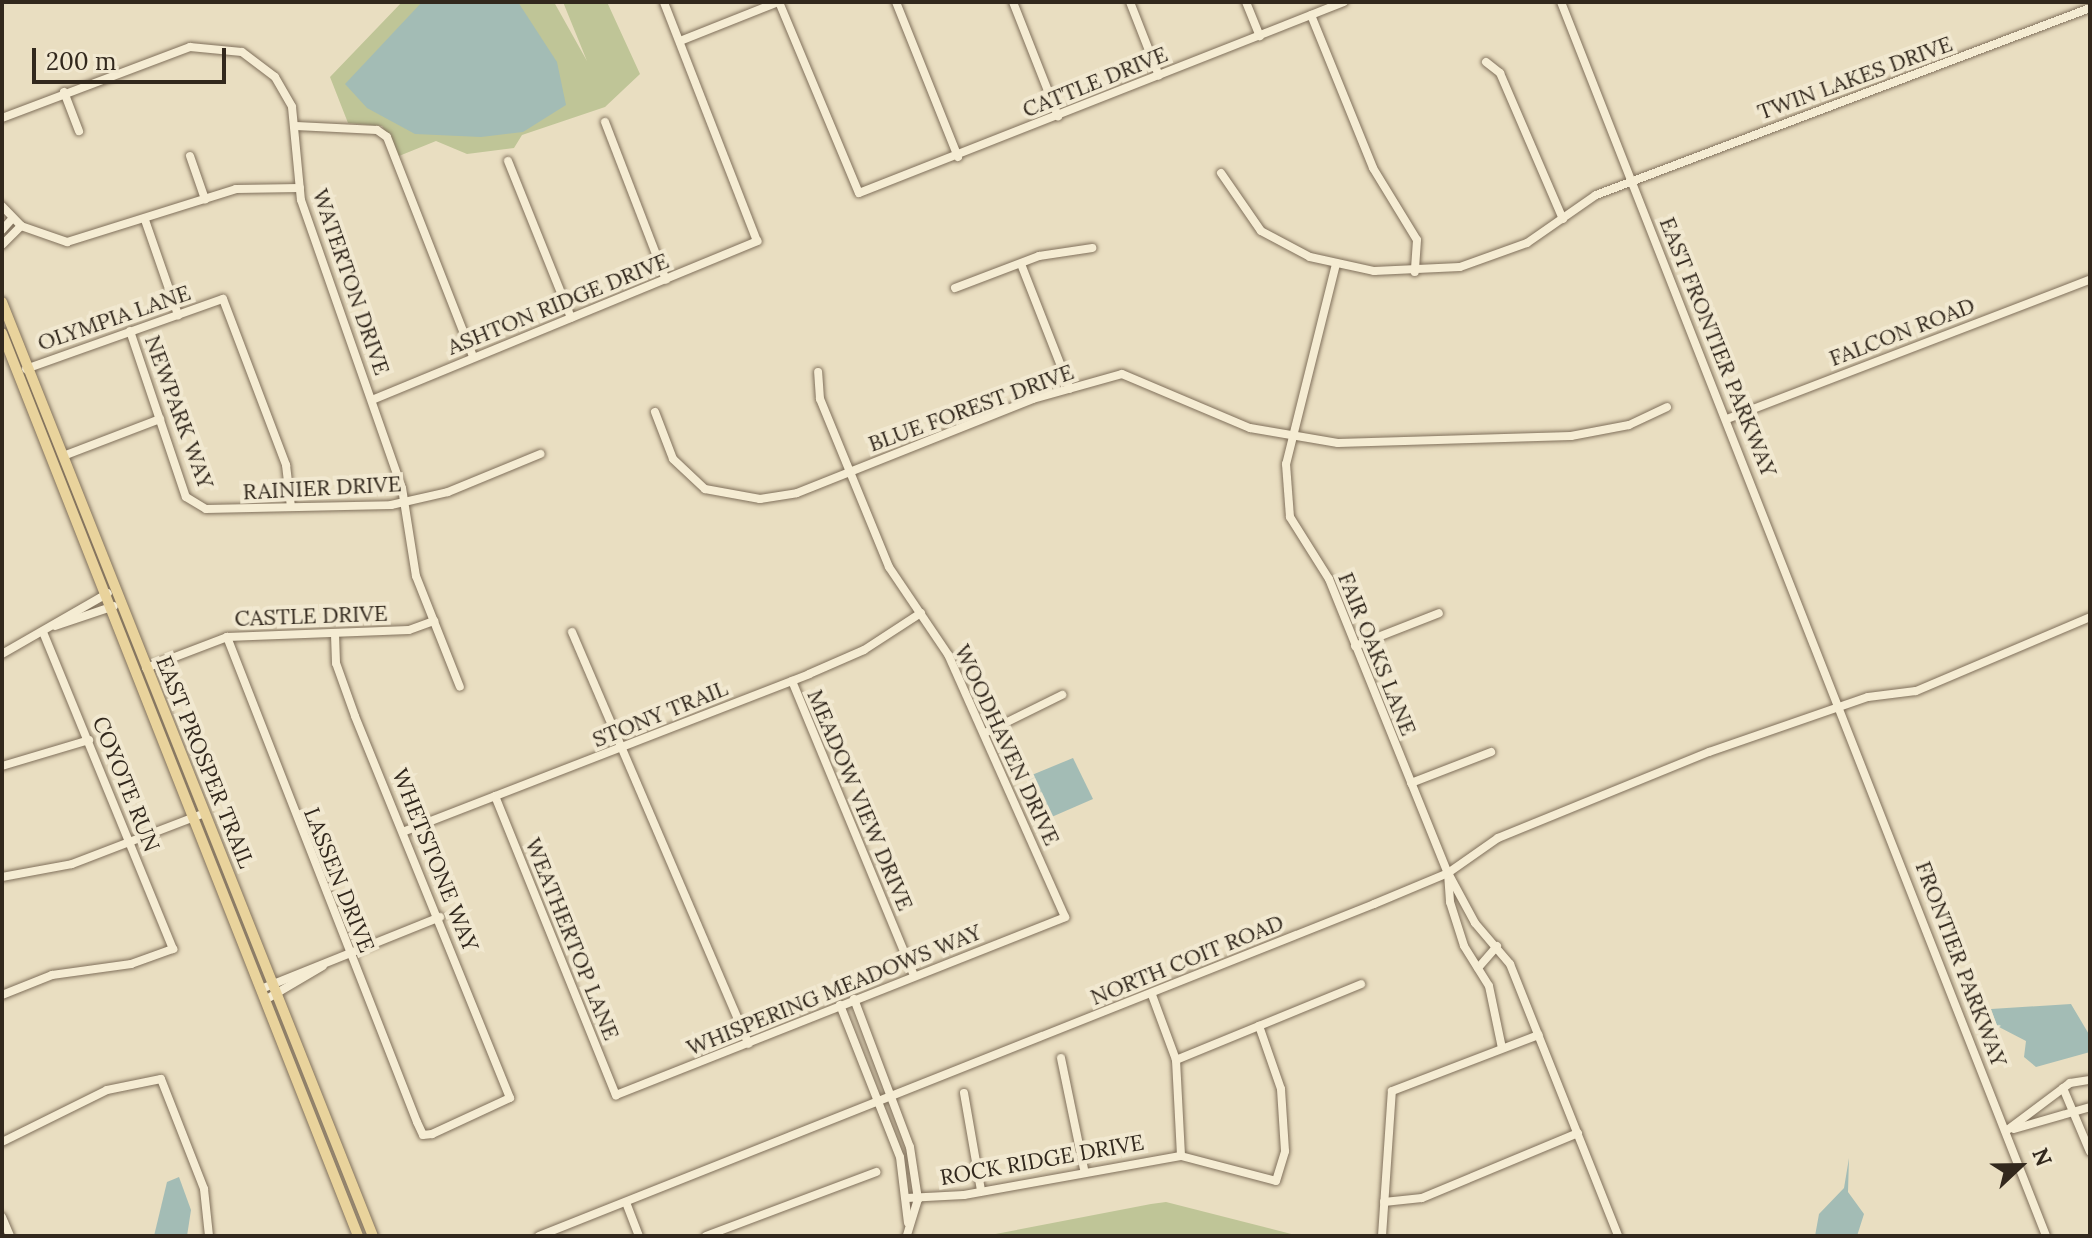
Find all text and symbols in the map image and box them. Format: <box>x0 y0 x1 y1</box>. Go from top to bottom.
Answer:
street label: TWIN LAKES DRIVE <box>1754 31 1956 125</box>
scale bar <box>36 32 230 82</box>
street label: CATTLE DRIVE <box>1019 41 1171 123</box>
text: 200 m <box>46 46 116 77</box>
street label: WATERTON DRIVE <box>307 185 395 379</box>
street label: EAST FRONTIER PARKWAY <box>1654 213 1782 481</box>
street label: ASHTON RIDGE DRIVE <box>443 247 673 361</box>
street label: OLYMPIA LANE <box>34 279 194 357</box>
street label: FALCON ROAD <box>1826 292 1978 372</box>
street label: NEWPARK WAY <box>139 332 219 492</box>
street label: BLUE FOREST DRIVE <box>865 359 1077 457</box>
street label: RAINIER DRIVE <box>242 471 402 505</box>
street label: FAIR OAKS LANE <box>1332 569 1422 739</box>
street label: CASTLE DRIVE <box>234 600 388 632</box>
street label: WOODHAVEN DRIVE <box>949 640 1065 850</box>
street label: EAST PROSPER TRAIL <box>150 652 260 872</box>
street label: STONY TRAIL <box>589 675 731 753</box>
street label: MEADOW VIEW DRIVE <box>801 686 919 914</box>
street label: COYOTE RUN <box>87 712 165 856</box>
street label: WHETSTONE WAY <box>386 765 484 955</box>
street label: LASSEN DRIVE <box>298 804 380 956</box>
street label: WEATHERTOP LANE <box>519 834 625 1044</box>
street label: FRONTIER PARKWAY <box>1910 858 2012 1070</box>
street label: NORTH COIT ROAD <box>1087 909 1287 1011</box>
street label: WHISPERING MEADOWS WAY <box>683 919 985 1061</box>
north arrow <box>1980 1126 2060 1206</box>
street label: ROCK RIDGE DRIVE <box>938 1129 1146 1191</box>
text: N <box>2026 1144 2058 1170</box>

